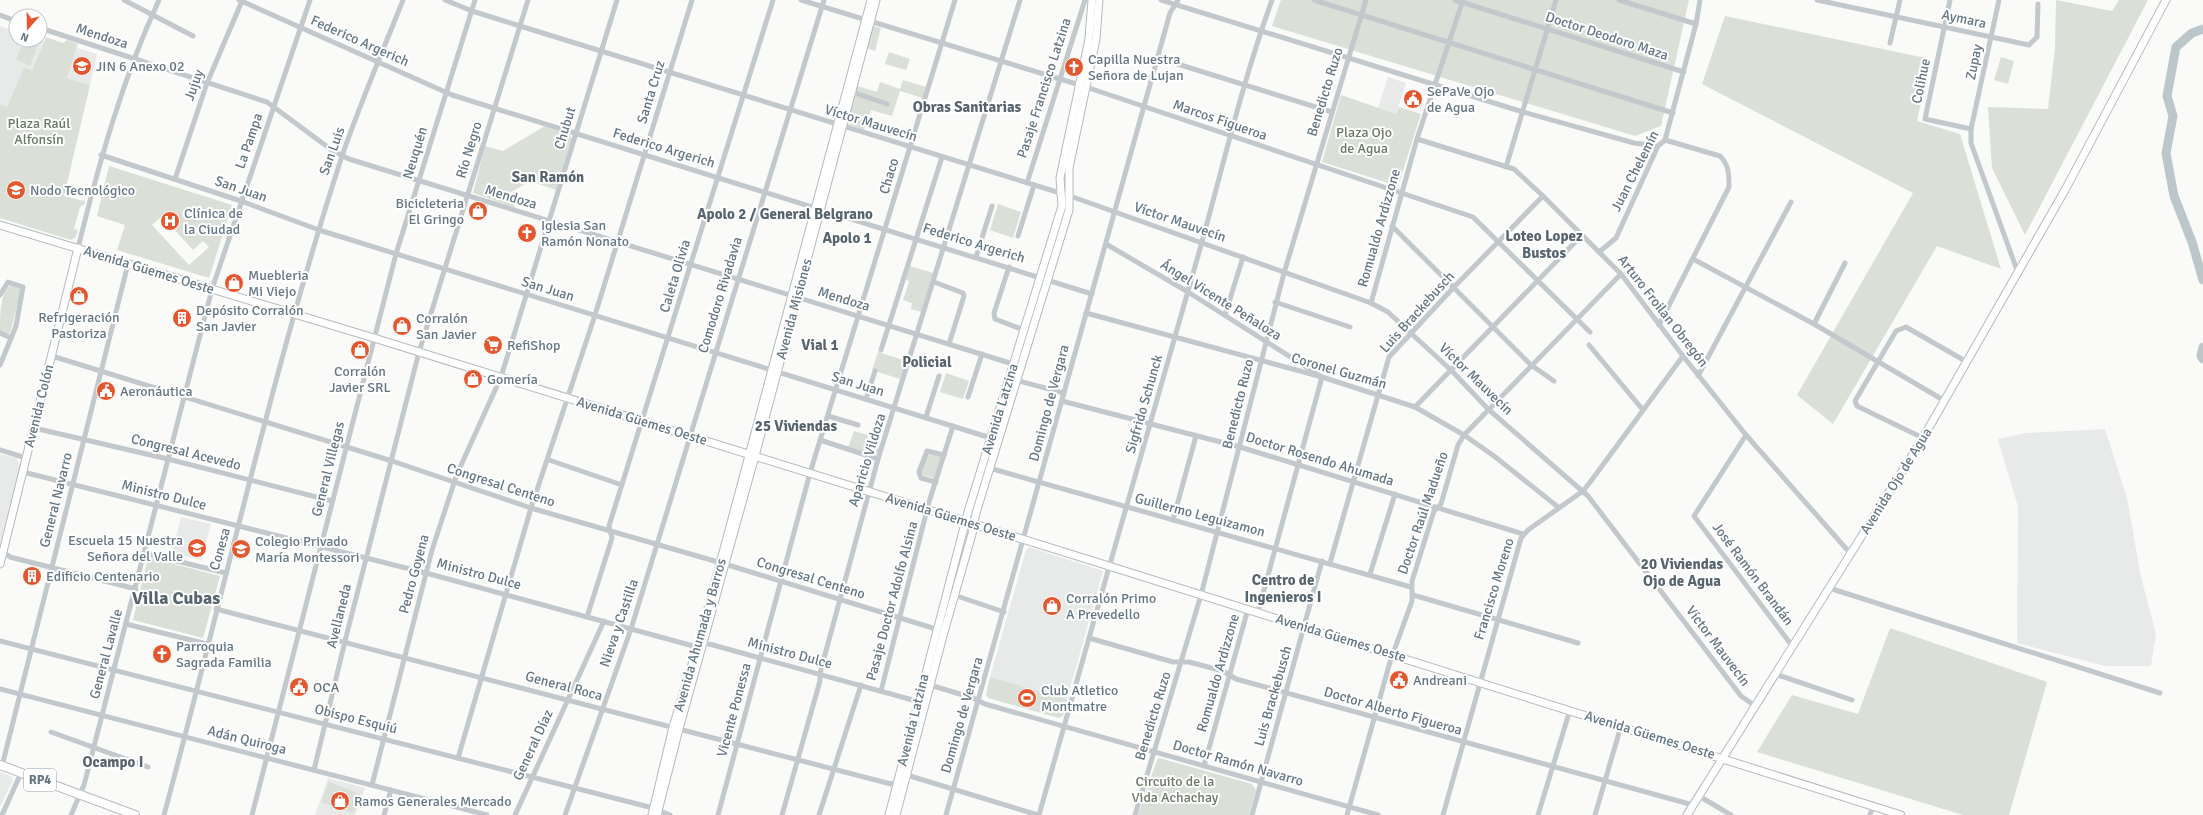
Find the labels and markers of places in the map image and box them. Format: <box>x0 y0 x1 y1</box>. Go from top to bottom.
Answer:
place label: Capilla Nuestra Señora de Lujan <box>1088 51 1184 84</box>
school or university icon: JIN 6 Anexo 02 <box>71 55 93 77</box>
church icon: Capilla Nuestra Señora de Lujan <box>1063 56 1085 78</box>
place label: JIN 6 Anexo 02 <box>96 58 185 75</box>
place label: SePaVe Ojo de Agua <box>1427 83 1494 116</box>
public building icon: SePaVe Ojo de Agua <box>1402 88 1424 110</box>
school or university icon: Nodo Tecnológico <box>5 179 27 201</box>
place label: Nodo Tecnológico <box>30 182 135 199</box>
place label: Bicicleteria El Gringo <box>396 195 464 228</box>
shop icon: Bicicleteria El Gringo <box>467 200 489 222</box>
place label: Clínica de la Ciudad <box>184 205 243 238</box>
hospital icon: Clínica de la Ciudad <box>159 210 181 232</box>
place label: Iglesia San Ramón Nonato <box>541 217 629 250</box>
church icon: Iglesia San Ramón Nonato <box>516 222 538 244</box>
place label: Muebleria Mi Viejo <box>248 267 309 300</box>
shop icon: Muebleria Mi Viejo <box>223 272 245 294</box>
shop icon: Refrigeración Pastoriza <box>68 285 90 307</box>
place label: Depósito Corralón San Javier <box>196 302 304 335</box>
building icon: Depósito Corralón San Javier <box>171 307 193 329</box>
place label: Refrigeración Pastoriza <box>38 309 120 342</box>
place label: Corralón San Javier <box>416 310 477 343</box>
shop icon: Corralón San Javier <box>391 315 413 337</box>
supermarket icon: RefiShop <box>482 334 504 356</box>
place label: RefiShop <box>507 337 560 354</box>
shop icon: Corralón Javier SRL <box>349 339 371 361</box>
place label: Corralón Javier SRL <box>329 363 391 396</box>
shop icon: Gomería <box>462 368 484 390</box>
place label: Gomería <box>487 371 538 388</box>
public building icon: Aeronáutica <box>95 380 117 402</box>
place label: Aeronáutica <box>120 383 193 400</box>
place label: Escuela 15 Nuestra Señora del Valle <box>68 532 183 565</box>
place label: Colegio Privado María Montessori <box>255 533 360 566</box>
school or university icon: Escuela 15 Nuestra Señora del Valle <box>186 537 208 559</box>
school or university icon: Colegio Privado María Montessori <box>230 538 252 560</box>
building icon: Edificio Centenario <box>21 565 43 587</box>
place label: Edificio Centenario <box>46 568 160 585</box>
place label: Corralón Primo A Prevedello <box>1066 590 1156 623</box>
shop icon: Corralón Primo A Prevedello <box>1041 595 1063 617</box>
place label: Parroquia Sagrada Familia <box>176 638 272 671</box>
church icon: Parroquia Sagrada Familia <box>151 643 173 665</box>
public building icon: Andreani <box>1388 669 1410 691</box>
place label: Andreani <box>1413 672 1467 689</box>
public building icon: OCA <box>288 676 310 698</box>
place label: OCA <box>313 679 340 696</box>
place label: Club Atletico Montmatre <box>1041 682 1118 715</box>
sports icon: Club Atletico Montmatre <box>1016 687 1038 709</box>
shop icon: Ramos Generales Mercado <box>329 790 351 812</box>
place label: Ramos Generales Mercado <box>354 793 512 810</box>

